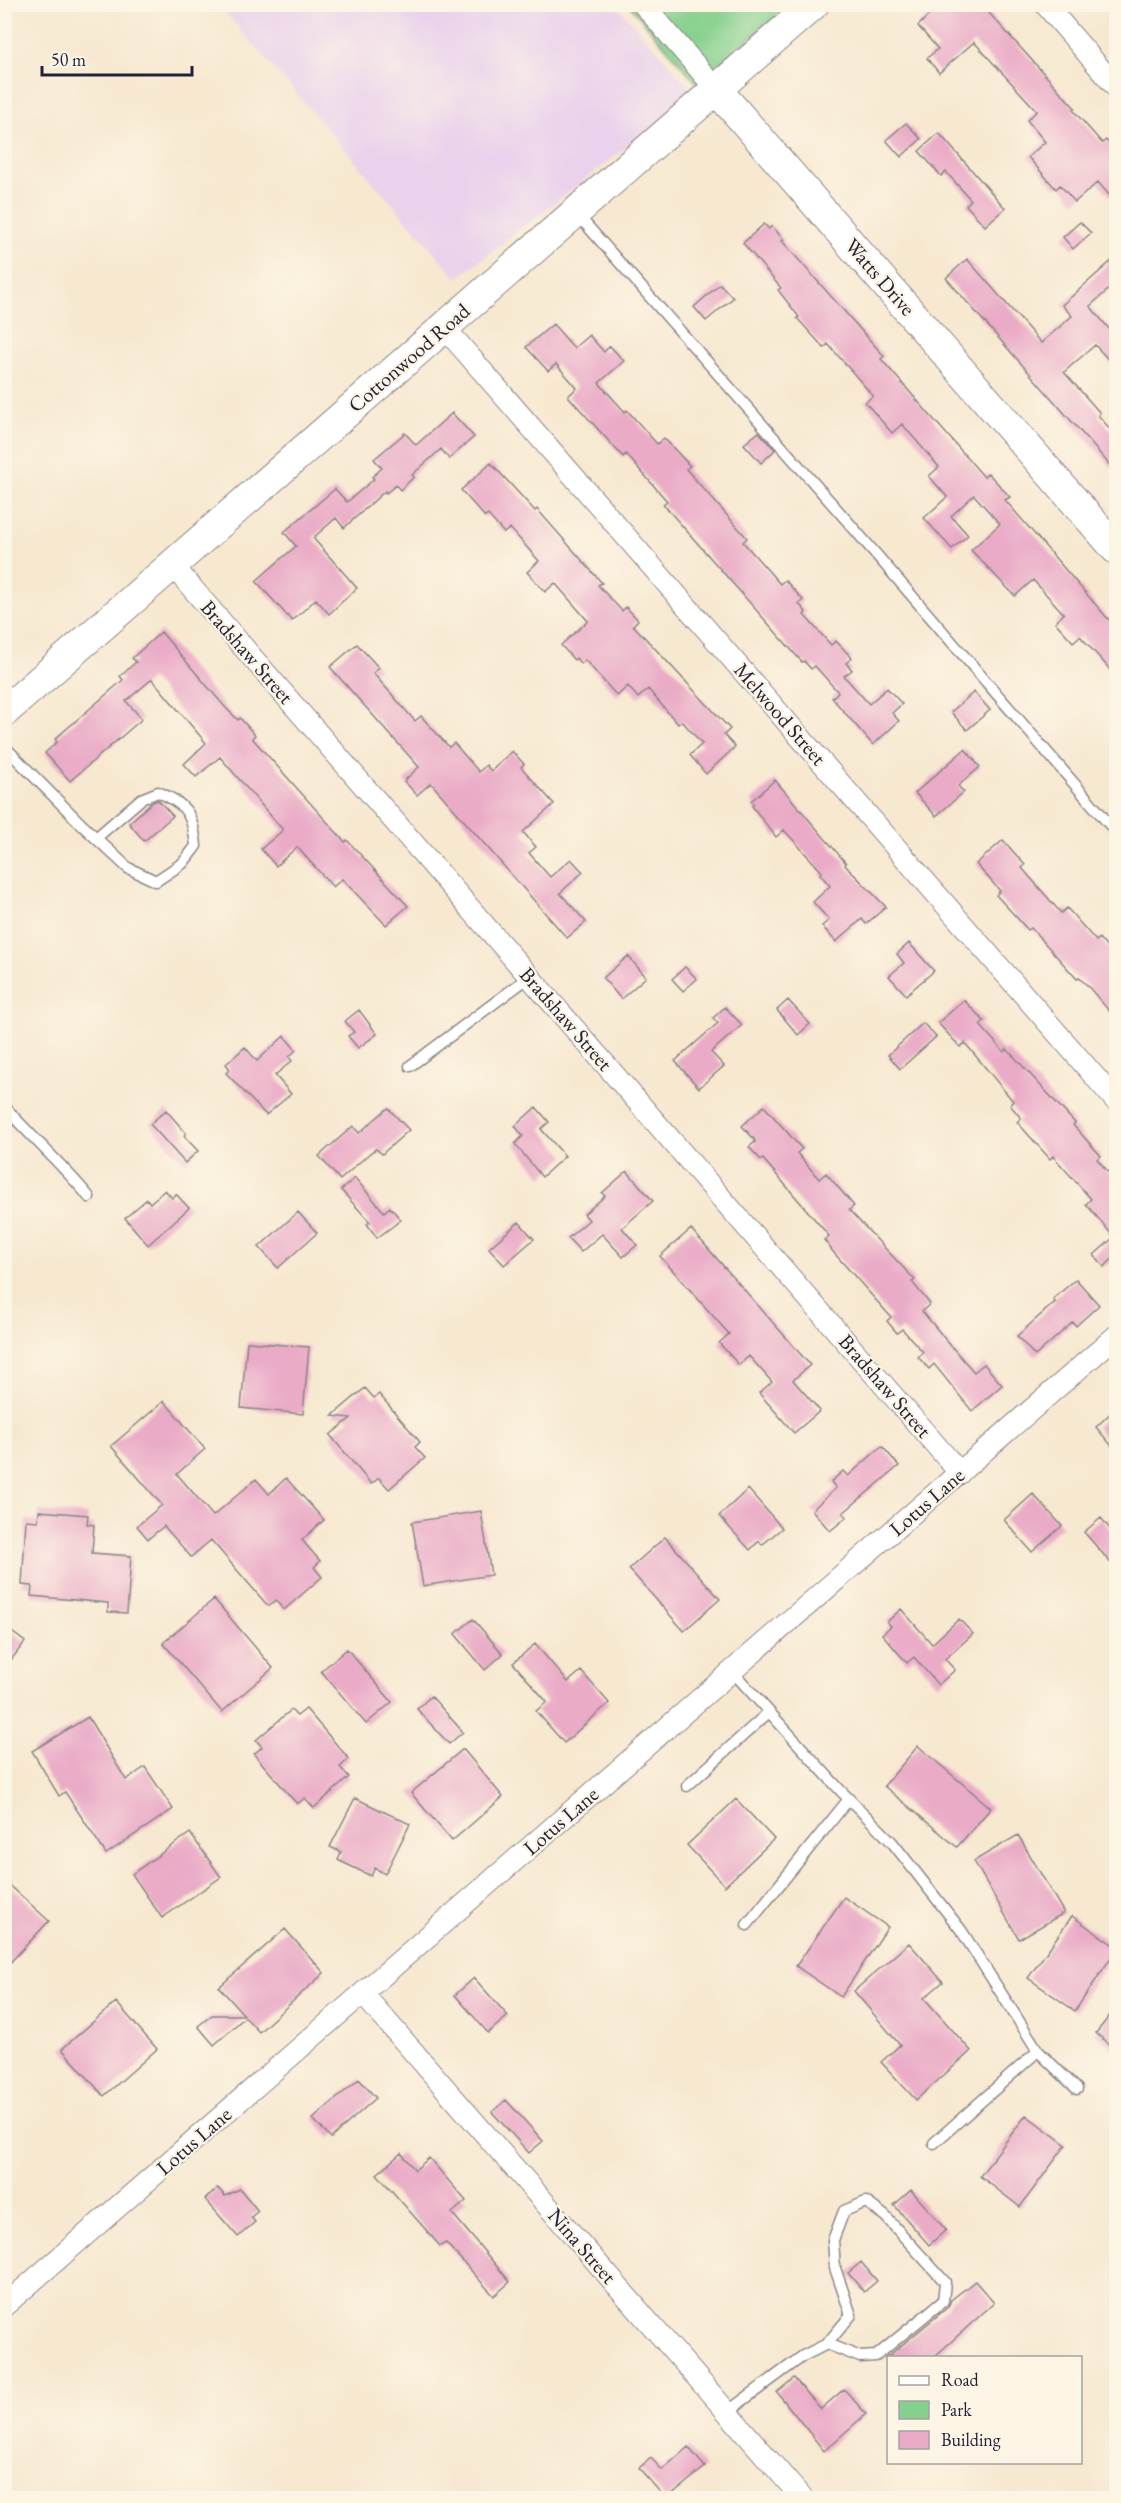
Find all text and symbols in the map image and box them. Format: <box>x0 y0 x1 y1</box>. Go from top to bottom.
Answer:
scale bar <box>42 39 192 77</box>
text: 50 m <box>51 48 86 71</box>
street label: Watts Drive <box>839 232 922 321</box>
street label: Cottonwood Road <box>342 297 475 418</box>
street label: Bradshaw Street <box>195 594 300 709</box>
street label: Melwood Street <box>728 657 833 771</box>
street label: Bradshaw Street <box>514 961 619 1076</box>
street label: Bradshaw Street <box>833 1328 938 1443</box>
street label: Lotus Lane <box>883 1462 970 1542</box>
street label: Lotus Lane <box>517 1781 604 1861</box>
street label: Lotus Lane <box>150 2101 237 2181</box>
street label: Nina Street <box>542 2202 623 2289</box>
legend <box>887 2356 1082 2464</box>
text: Road <box>941 2368 980 2391</box>
text: Park <box>941 2398 972 2421</box>
text: Building <box>941 2428 1001 2451</box>

